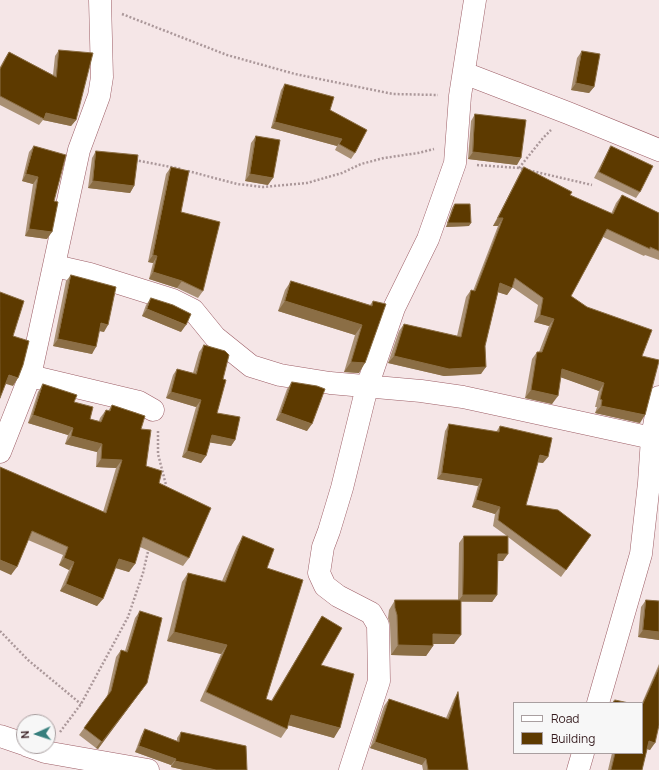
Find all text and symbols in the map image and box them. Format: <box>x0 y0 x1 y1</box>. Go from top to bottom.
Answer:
legend <box>513 702 643 754</box>
text: Road <box>551 710 579 727</box>
north arrow <box>16 714 56 754</box>
text: N <box>17 730 32 739</box>
text: Building <box>551 730 595 747</box>

